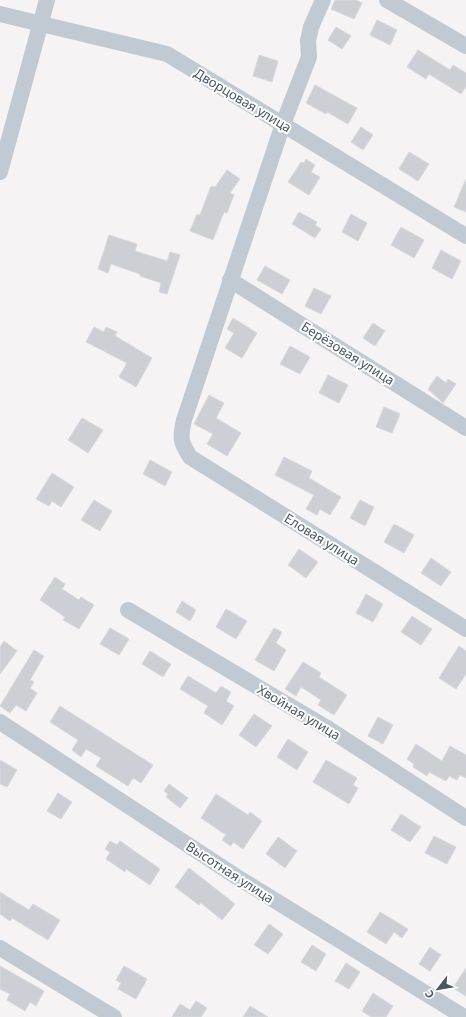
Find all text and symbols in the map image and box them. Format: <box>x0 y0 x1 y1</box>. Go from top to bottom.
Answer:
street label: Дворцовая улица <box>191 64 295 136</box>
street label: Берёзовая улица <box>298 317 398 389</box>
street label: Еловая улица <box>281 509 363 569</box>
street label: Хвойная улица <box>254 680 344 744</box>
street label: Высотная улица <box>183 837 277 907</box>
north arrow <box>418 969 458 1009</box>
text: С <box>421 987 437 1001</box>

